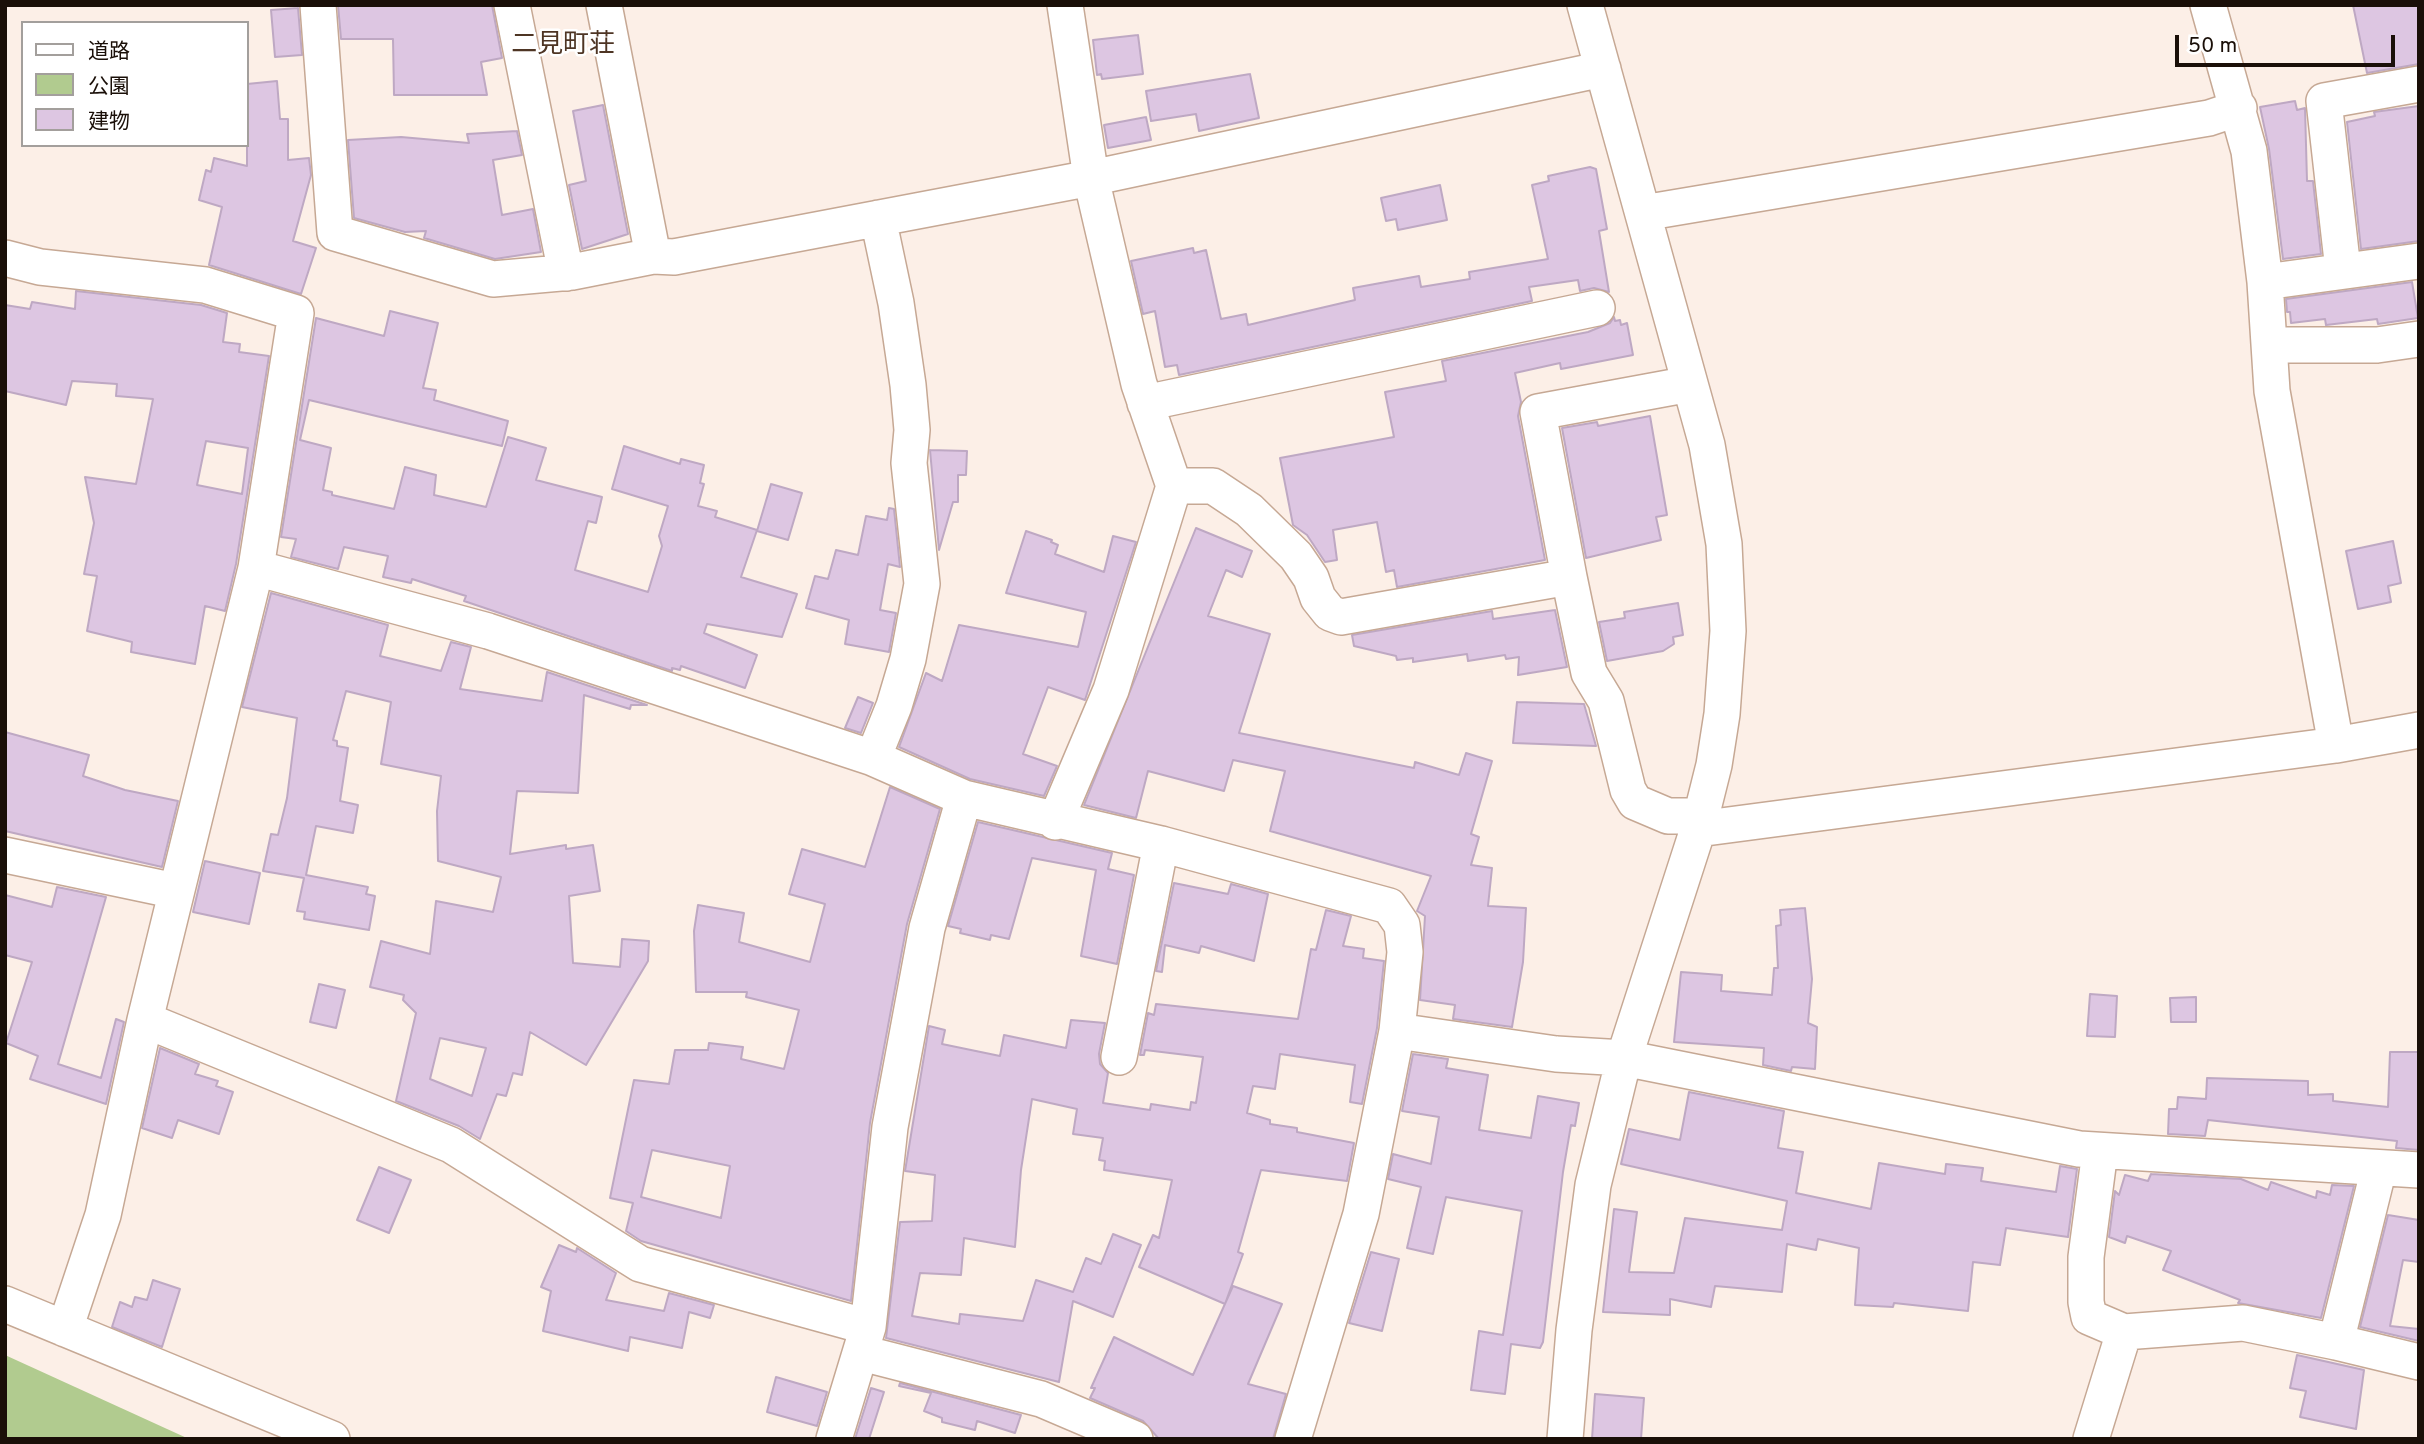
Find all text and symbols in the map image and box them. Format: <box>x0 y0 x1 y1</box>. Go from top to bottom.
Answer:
legend <box>21 21 248 147</box>
scale bar <box>2179 21 2400 65</box>
district label: 二見町荘 <box>511 31 615 63</box>
text: 50 m <box>2188 33 2237 60</box>
text: 道路 <box>88 39 130 66</box>
text: 公園 <box>88 74 130 101</box>
text: 建物 <box>88 109 130 136</box>

